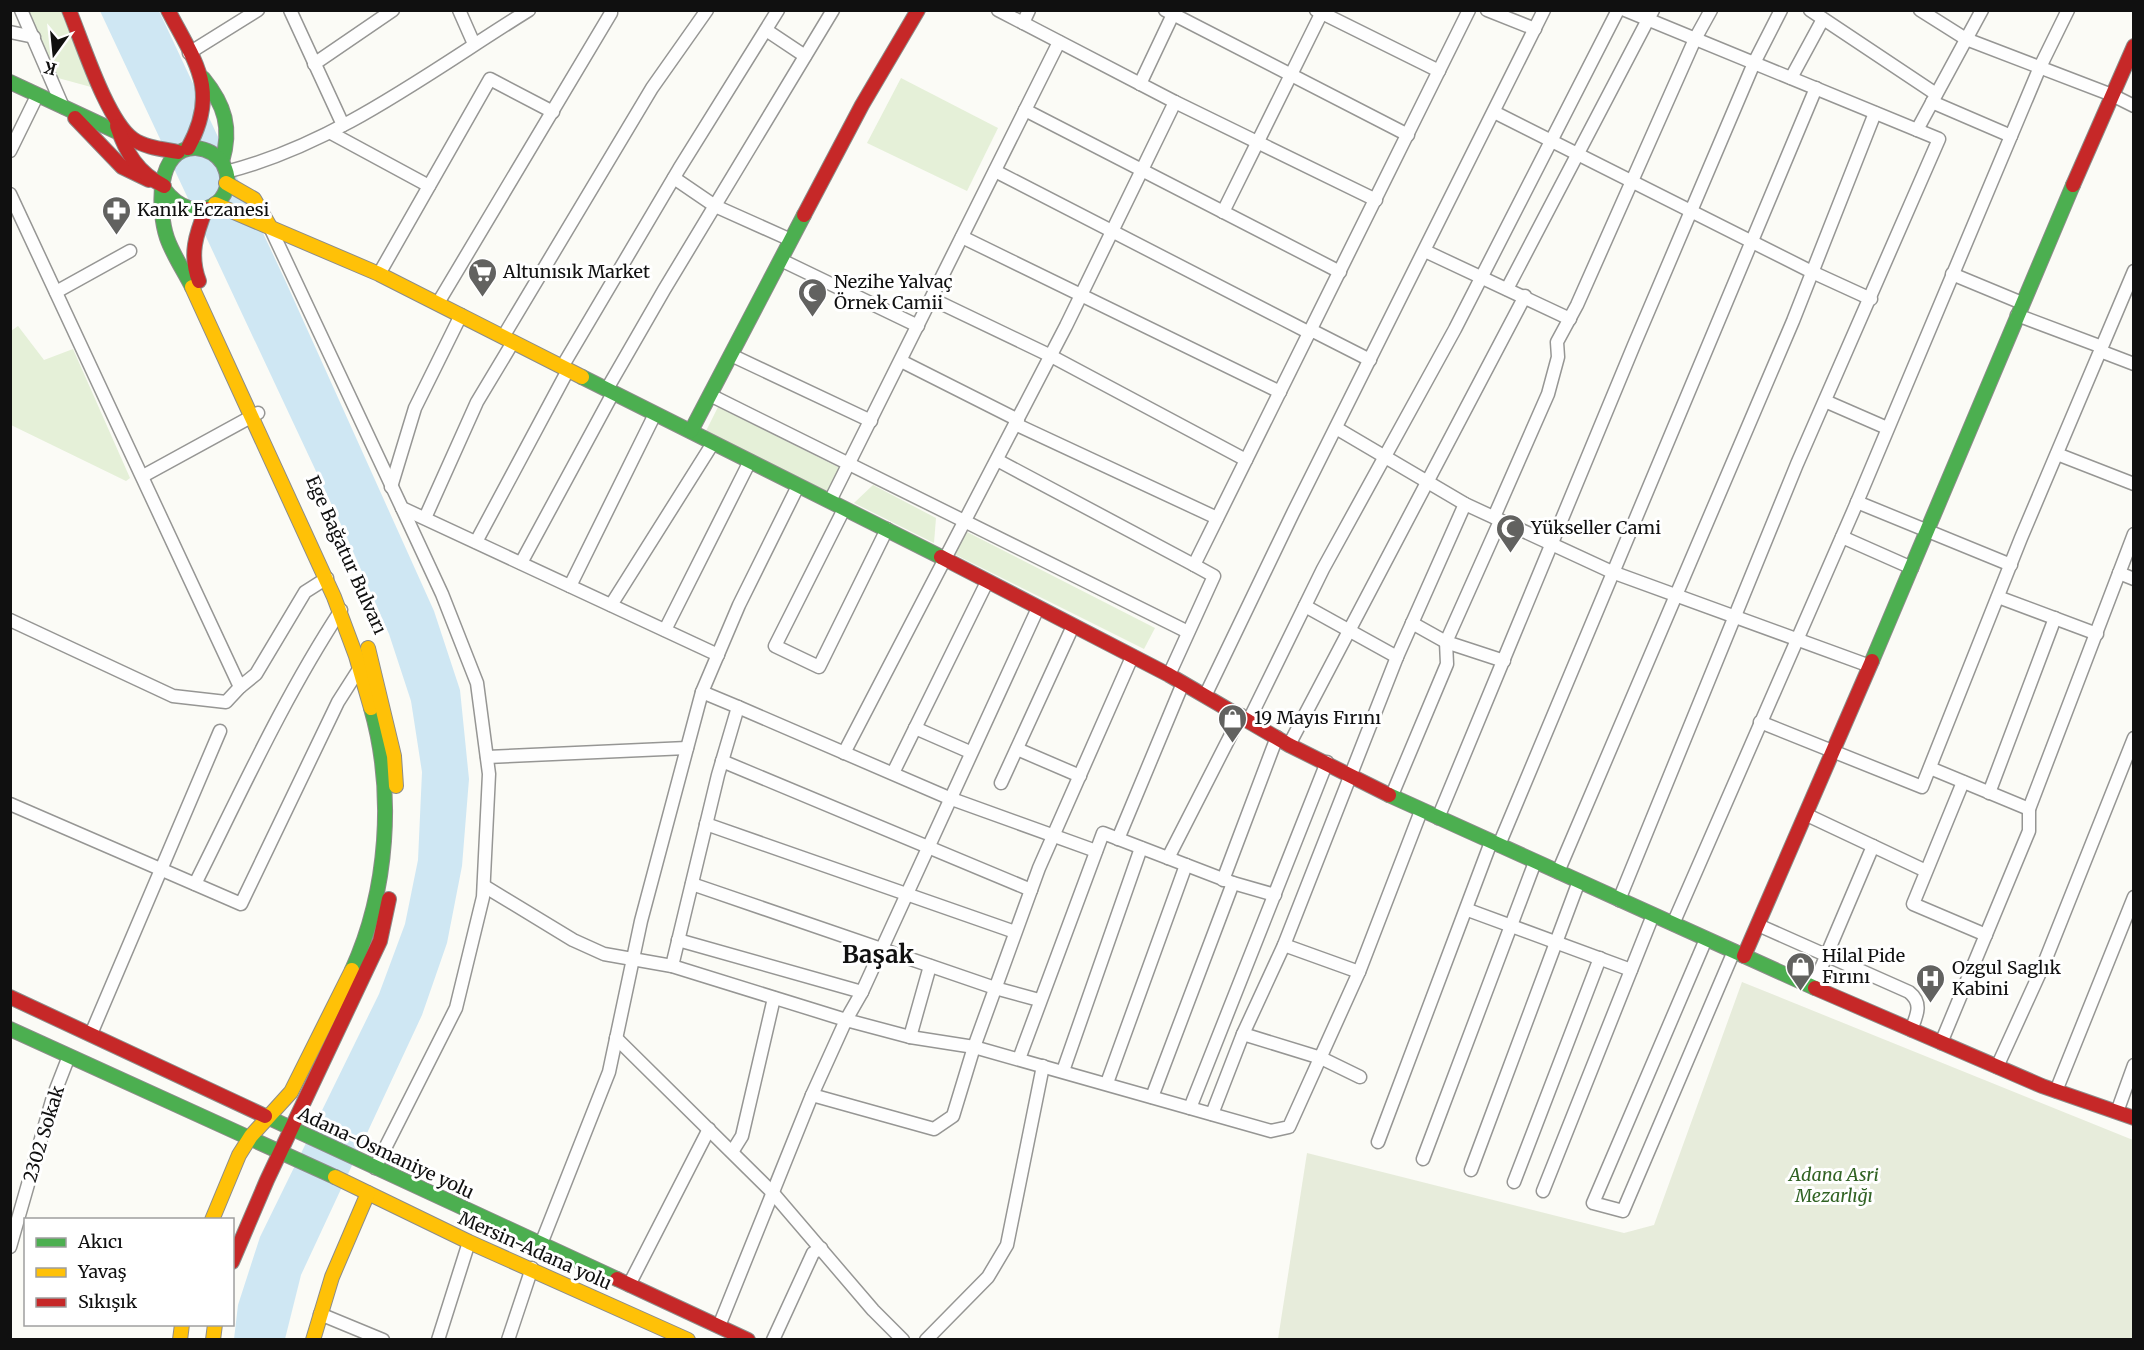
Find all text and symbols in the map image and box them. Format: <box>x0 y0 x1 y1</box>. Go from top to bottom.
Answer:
north arrow <box>24 24 84 84</box>
text: K <box>42 57 58 80</box>
pharmacy icon: Kanık Eczanesi <box>100 194 132 236</box>
place label: Kanık Eczanesi <box>137 198 269 221</box>
supermarket icon: Altunısık Market <box>466 256 498 298</box>
place label: Altunısık Market <box>502 260 650 283</box>
place label: Nezihe Yalvaç Örnek Camii <box>834 270 953 314</box>
mosque icon: Nezihe Yalvaç Örnek Camii <box>797 276 829 318</box>
street label: Ege Bağatur Bulvarı <box>301 472 392 638</box>
mosque icon: Yükseller Cami <box>1494 512 1526 554</box>
place label: Yükseller Cami <box>1530 516 1661 539</box>
shop icon: 19 Mayıs Fırını <box>1217 702 1249 744</box>
place label: 19 Mayıs Fırını <box>1254 706 1381 729</box>
district label: Başak <box>842 939 915 970</box>
place label: Hilal Pide Fırını <box>1822 944 1905 988</box>
shop icon: Hilal Pide Fırını <box>1785 950 1817 992</box>
place label: Ozgul Saglık Kabini <box>1952 956 2061 1000</box>
hospital icon: Ozgul Saglık Kabini <box>1915 962 1947 1004</box>
street label: 2302 Sokak <box>18 1082 69 1185</box>
street label: Adana-Osmaniye yolu <box>294 1101 478 1203</box>
park label: Adana Asri Mezarlığı <box>1787 1163 1879 1207</box>
street label: Mersin-Adana yolu <box>455 1206 615 1295</box>
legend <box>24 1218 234 1326</box>
text: Akıcı <box>77 1230 123 1253</box>
text: Yavaş <box>77 1260 127 1283</box>
text: Sıkışık <box>78 1290 138 1313</box>

